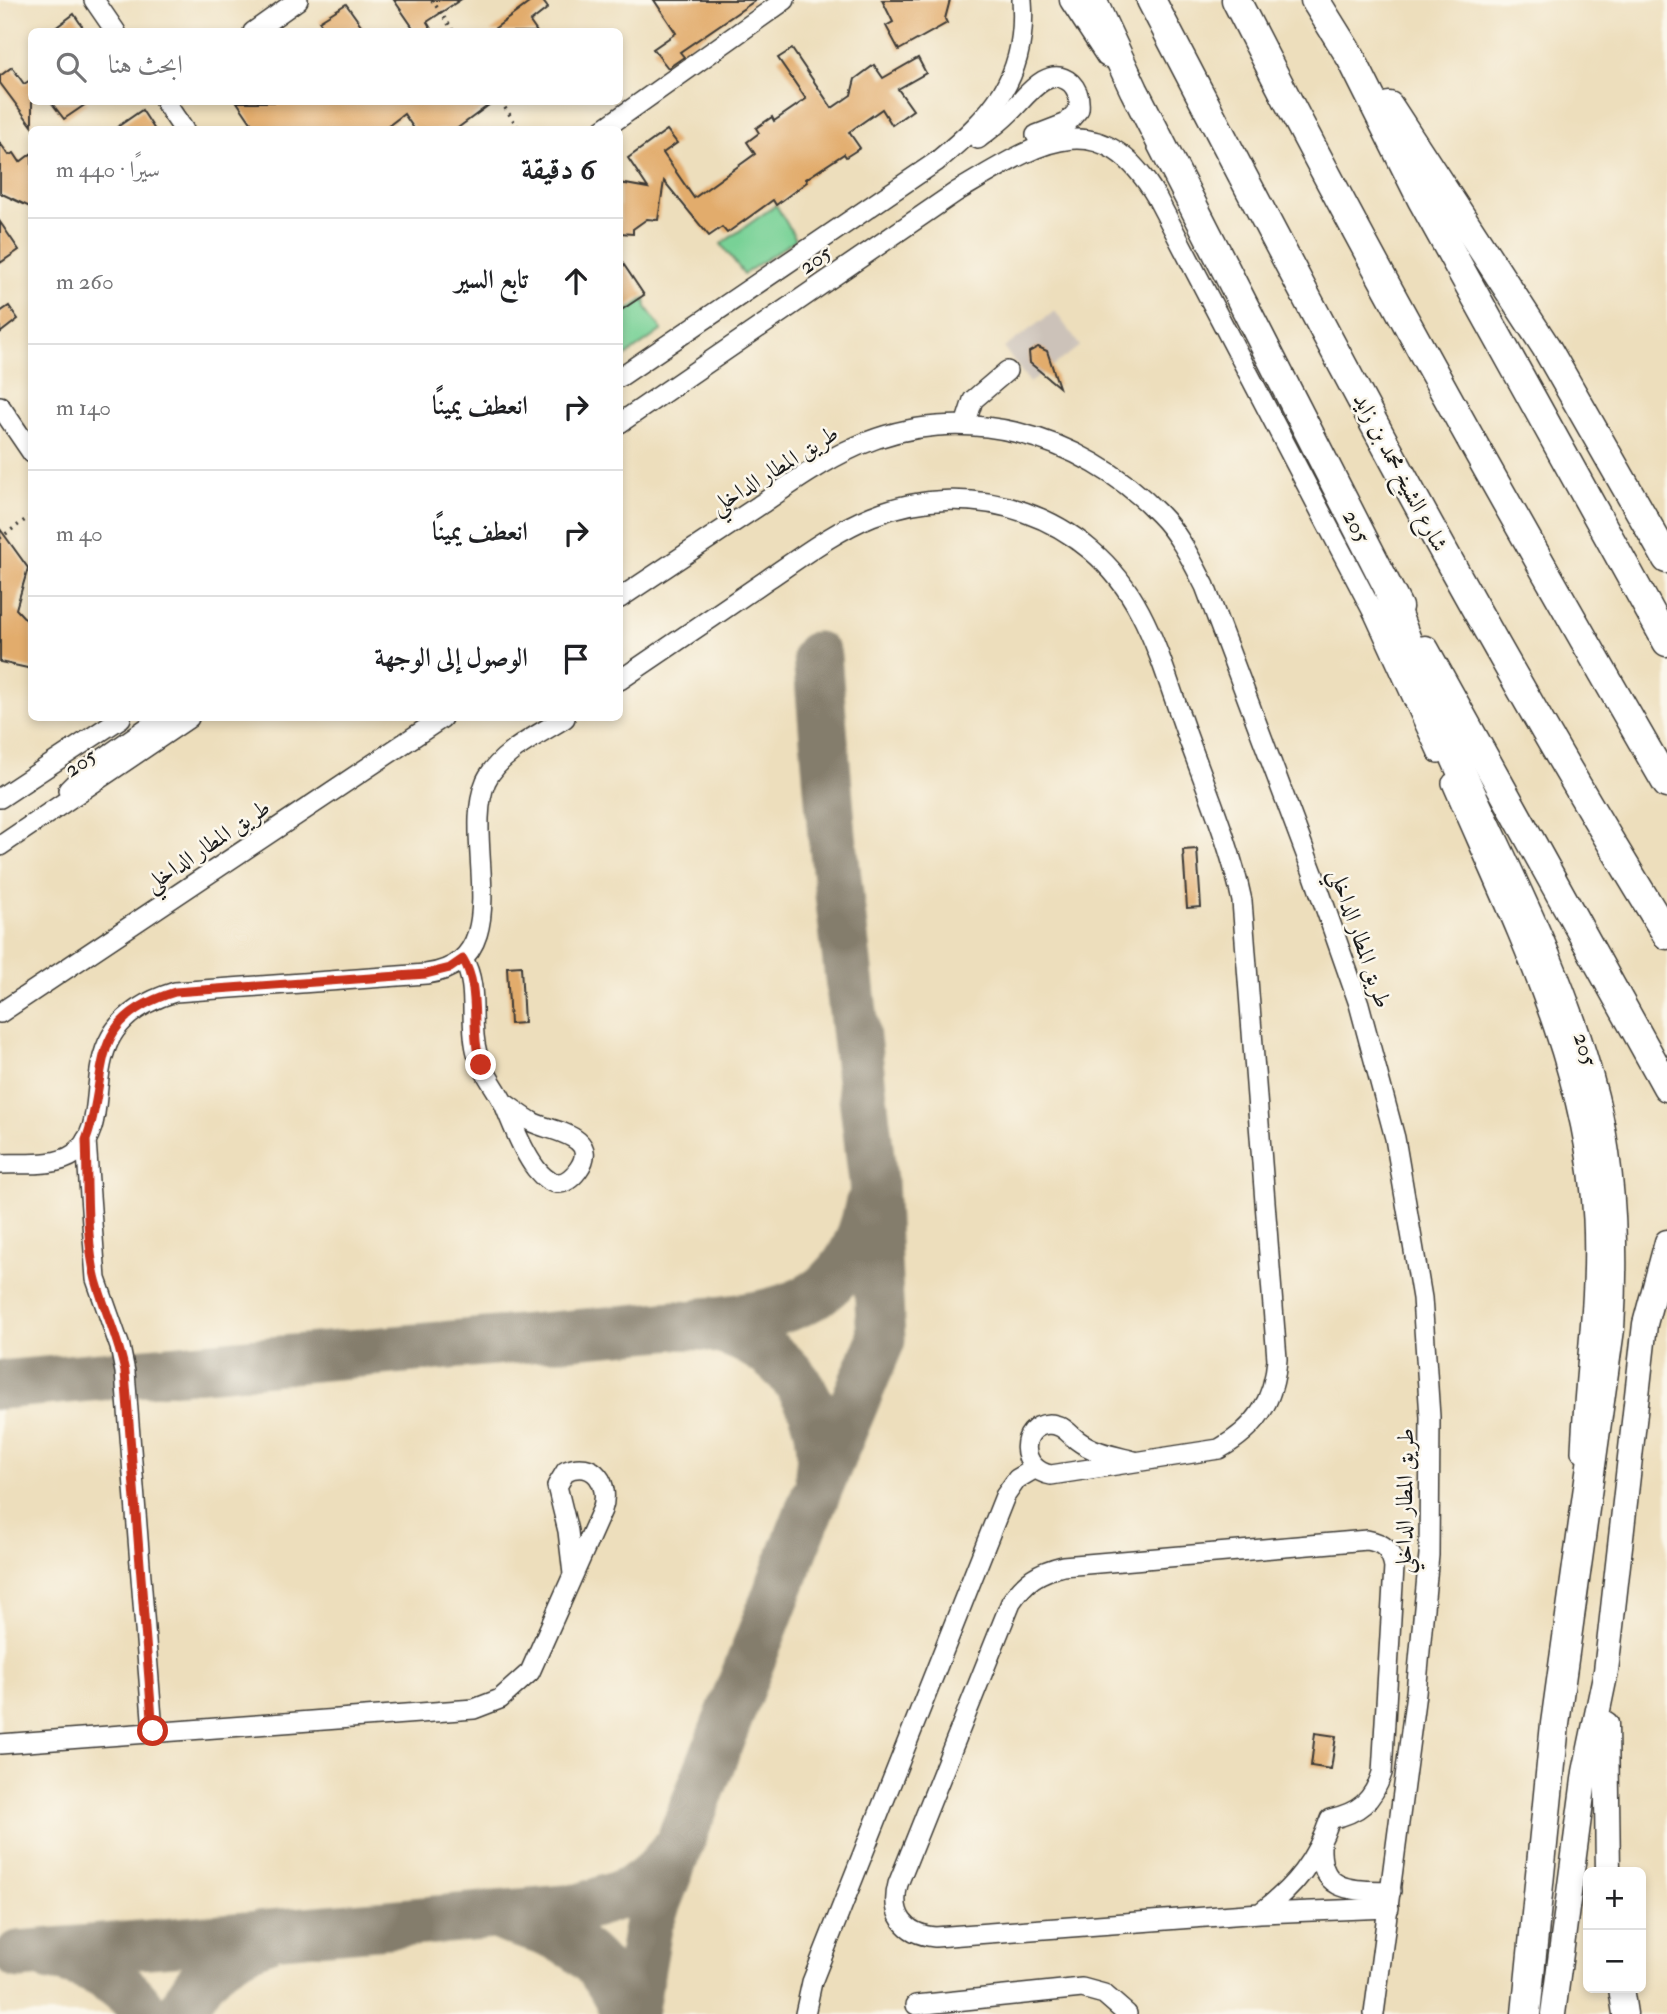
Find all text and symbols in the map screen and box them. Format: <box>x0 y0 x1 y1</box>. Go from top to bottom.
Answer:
search box <box>28 28 623 105</box>
icon: search <box>52 48 90 86</box>
text: ابحث هنا <box>108 49 183 81</box>
text: 6 دقيقة <box>521 151 595 188</box>
text: سيرًا · 440 m <box>56 155 160 184</box>
street label: 205 <box>793 238 837 281</box>
icon: ahead <box>557 262 595 300</box>
text: تابع السير <box>455 264 528 296</box>
text: 260 m <box>56 267 114 296</box>
icon: right <box>557 388 595 426</box>
street label: شارع الشيخ محمد بن زايد <box>1341 388 1455 559</box>
text: انعطف يمينًا <box>432 390 528 422</box>
text: 140 m <box>56 393 111 422</box>
street label: طريق المطار الداخلي <box>705 419 848 527</box>
street label: 205 <box>1336 505 1377 548</box>
icon: right <box>557 514 595 552</box>
text: انعطف يمينًا <box>432 516 528 548</box>
text: 40 m <box>56 519 103 548</box>
icon: arrive <box>557 640 595 678</box>
text: الوصول إلى الوجهة <box>375 642 528 674</box>
street label: 205 <box>58 741 102 784</box>
street label: طريق المطار الداخلي <box>139 793 280 905</box>
street label: طريق المطار الداخلي <box>1316 865 1398 1014</box>
street label: 205 <box>1567 1029 1604 1069</box>
route end <box>465 1049 496 1080</box>
street label: طريق المطار الداخلي <box>1389 1428 1428 1574</box>
route start <box>137 1715 168 1746</box>
map controls <box>1583 1867 1646 1993</box>
button: + <box>1583 1867 1646 1930</box>
button: − <box>1583 1930 1646 1993</box>

